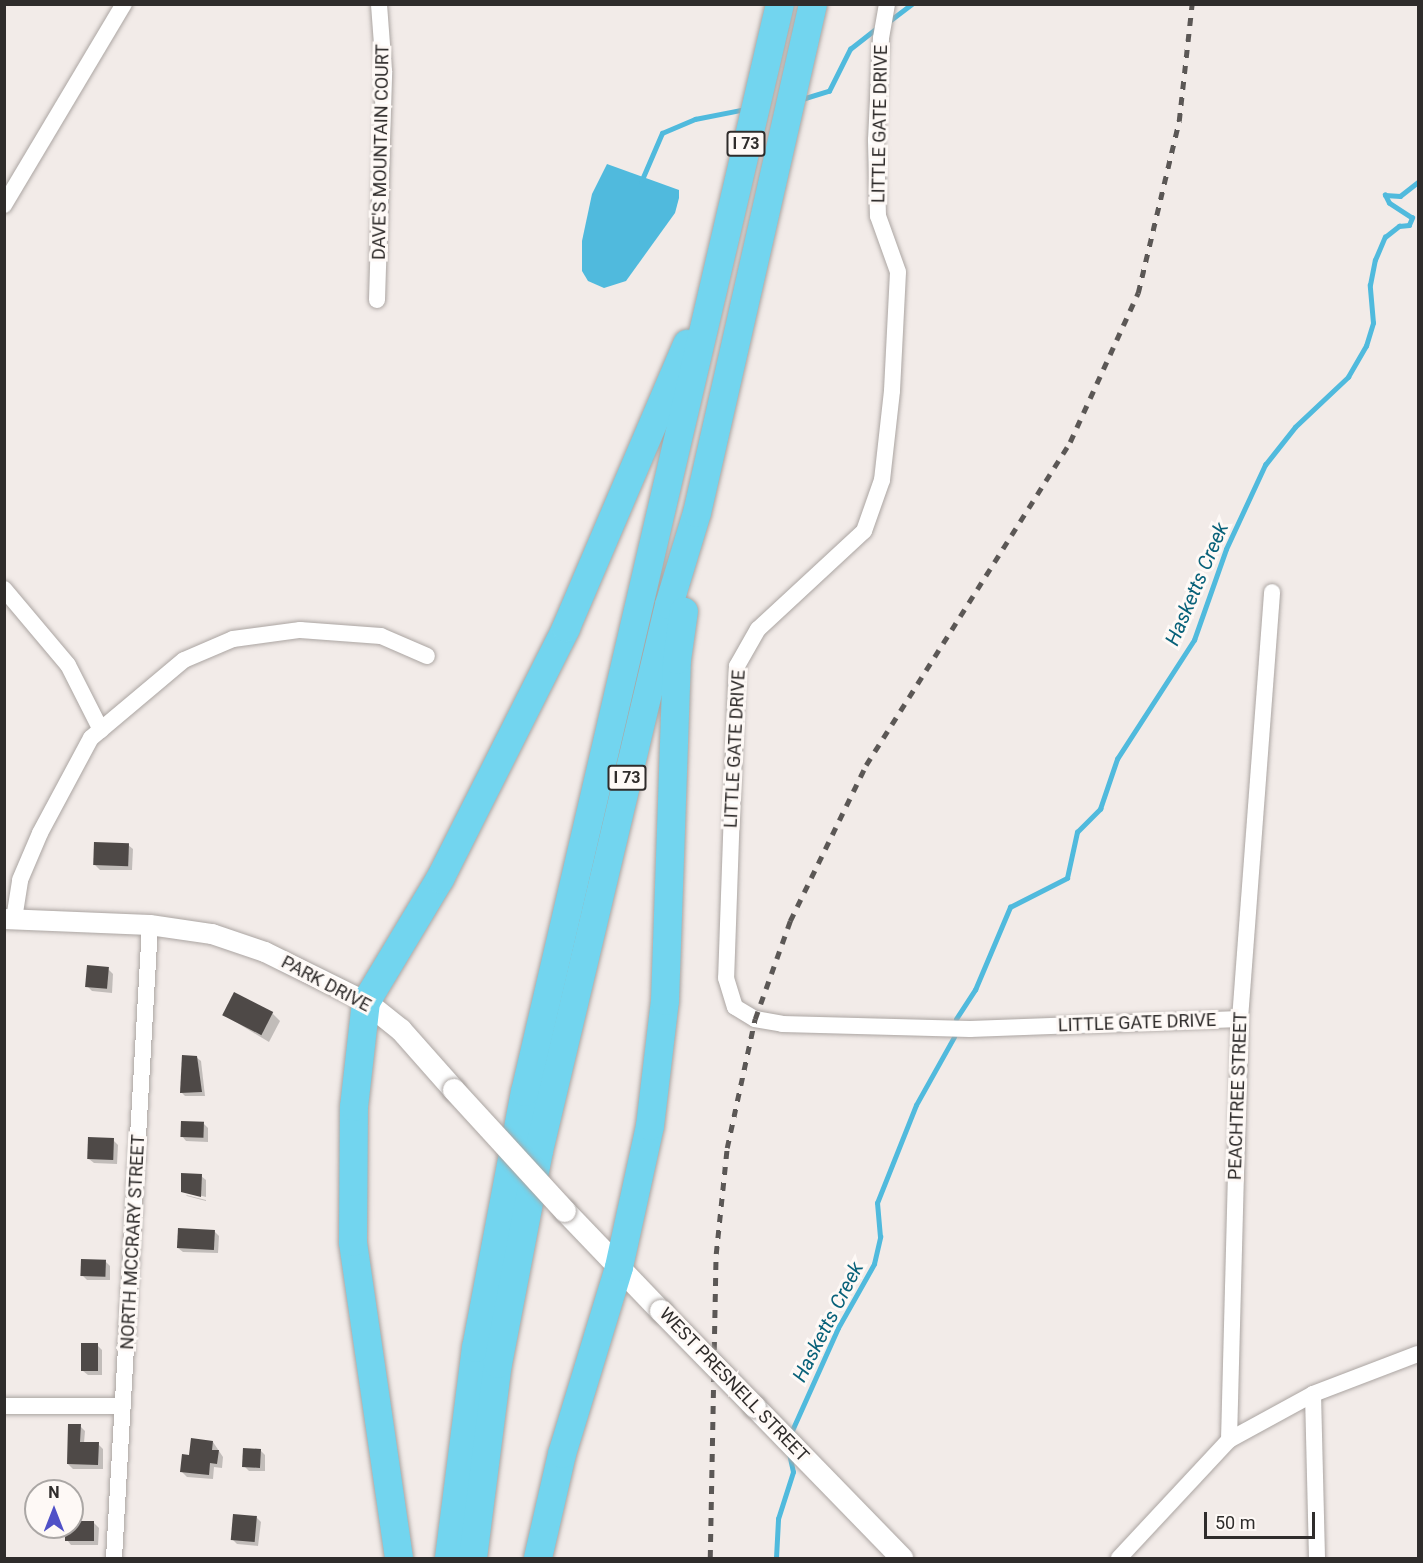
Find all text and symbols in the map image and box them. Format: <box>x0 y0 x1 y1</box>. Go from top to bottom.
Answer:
street label: DAVE'S MOUNTAIN COURT <box>368 44 394 260</box>
street label: LITTLE GATE DRIVE <box>868 45 892 203</box>
road number: I 73 <box>725 131 767 157</box>
water label: Hasketts Creek <box>1160 519 1234 649</box>
street label: LITTLE GATE DRIVE <box>720 669 750 829</box>
road number: I 73 <box>606 765 648 791</box>
street label: PARK DRIVE <box>278 951 374 1017</box>
street label: LITTLE GATE DRIVE <box>1058 1009 1216 1037</box>
street label: PEACHTREE STREET <box>1224 1012 1252 1180</box>
street label: NORTH MCCRARY STREET <box>117 1134 149 1350</box>
water label: Hasketts Creek <box>787 1258 869 1386</box>
street label: WEST PRESNELL STREET <box>655 1303 813 1467</box>
north arrow <box>24 1479 84 1539</box>
text: N <box>48 1483 60 1502</box>
scale bar <box>1207 1500 1318 1538</box>
text: 50 m <box>1215 1512 1255 1533</box>

